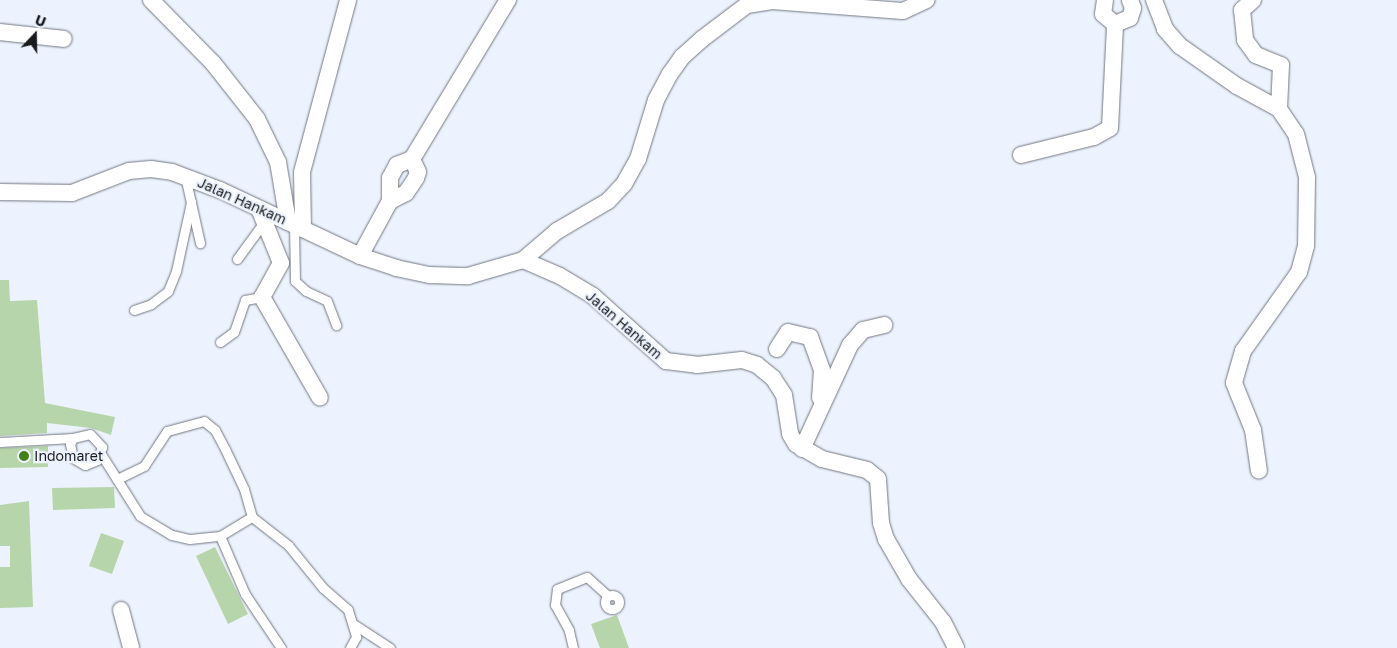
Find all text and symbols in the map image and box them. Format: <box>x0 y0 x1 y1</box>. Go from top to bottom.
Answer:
north arrow <box>10 10 60 60</box>
text: U <box>33 11 48 30</box>
street label: Jalan Hankam <box>195 174 289 228</box>
street label: Jalan Hankam <box>582 287 666 363</box>
place label: Indomaret <box>34 448 103 464</box>
marker: Indomaret <box>18 450 30 462</box>

